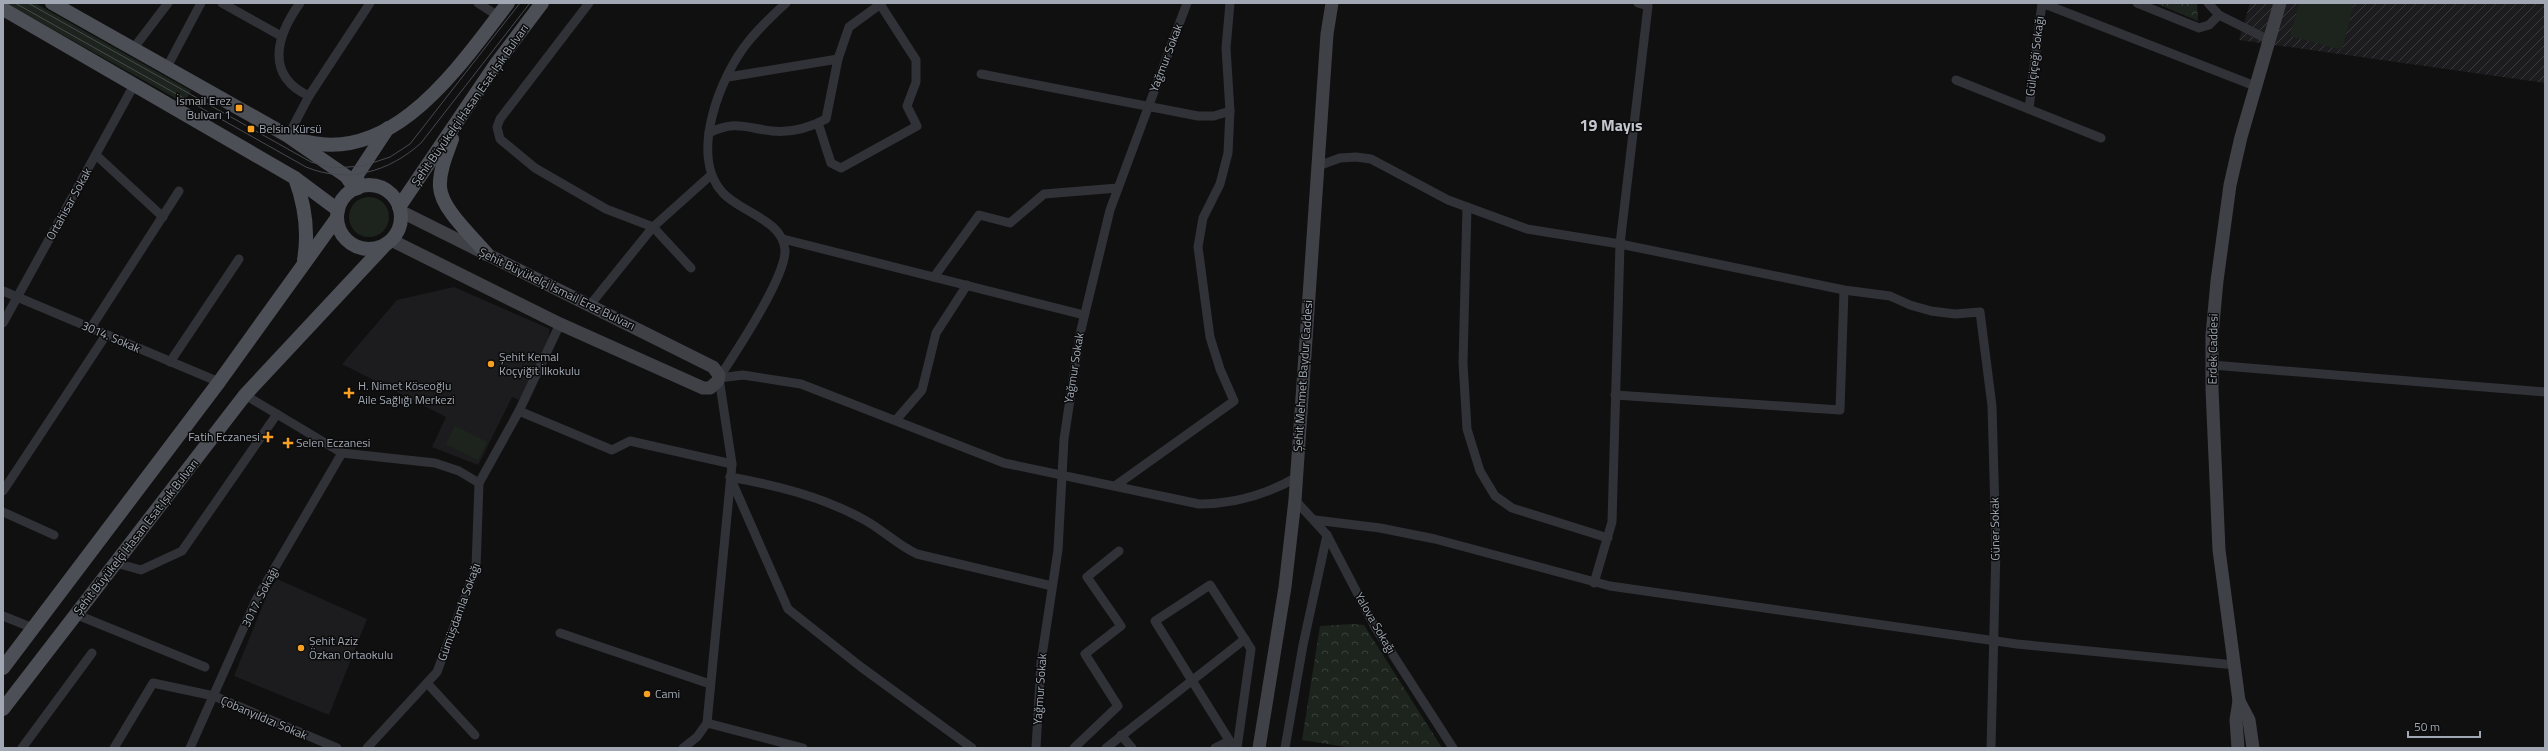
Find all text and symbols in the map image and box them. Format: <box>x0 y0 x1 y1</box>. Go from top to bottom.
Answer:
street label: Gülçiçeği Sokağı <box>2020 15 2049 97</box>
street label: Şehit Büyükelçi Hasan Esat Işık Bulvarı <box>406 20 533 190</box>
street label: Yağmur Sokak <box>1144 21 1187 95</box>
place label: İsmail Erez Bulvarı 1 <box>176 91 231 124</box>
marker: İsmail Erez Bulvarı 1 <box>234 103 244 113</box>
district label: 19 Mayıs <box>1580 113 1642 137</box>
place label: Belsin Kürsü <box>259 119 322 138</box>
marker: Belsin Kürsü <box>246 124 256 134</box>
street label: Ortahisar Sokak <box>41 164 96 243</box>
street label: Şehit Büyükelçi İsmail Erez Bulvarı <box>476 242 639 335</box>
street label: Şehit Mehmet Baydur Caddesi <box>1288 299 1317 452</box>
street label: Erdek Caddesi <box>2202 313 2223 385</box>
street label: 3014. Sokak <box>79 316 144 358</box>
street label: Yağmur Sokak <box>1059 331 1089 405</box>
place label: Şehit Kemal Koçyiğit İlkokulu <box>499 347 580 380</box>
marker: Şehit Kemal Koçyiğit İlkokulu <box>486 359 496 369</box>
place label: H. Nimet Köseoğlu Aile Sağlığı Merkezi <box>358 376 455 409</box>
marker: H. Nimet Köseoğlu Aile Sağlığı Merkezi <box>343 387 355 399</box>
place label: Fatih Eczanesi <box>188 427 260 446</box>
marker: Fatih Eczanesi <box>263 432 273 442</box>
place label: Selen Eczanesi <box>296 433 370 452</box>
marker: Selen Eczanesi <box>283 438 293 448</box>
street label: Şehit Büyükelçi Hasan Esat Işık Bulvarı <box>68 454 203 619</box>
street label: Güner Sokak <box>1984 497 2005 561</box>
street label: Gümüşdamla Sokağı <box>432 560 485 663</box>
street label: 3017. Sokağı <box>236 563 283 630</box>
street label: Yalova Sokağı <box>1350 588 1401 657</box>
place label: Şehit Aziz Özkan Ortaokulu <box>309 631 393 664</box>
marker: Şehit Aziz Özkan Ortaokulu <box>296 643 306 653</box>
street label: Yağmur Sokak <box>1028 652 1051 725</box>
place label: Cami <box>655 684 680 703</box>
marker: Cami <box>642 689 652 699</box>
street label: Çobanyıldızı Sokak <box>218 691 311 744</box>
scale bar <box>2408 713 2480 739</box>
text: 50 m <box>2414 717 2440 736</box>

